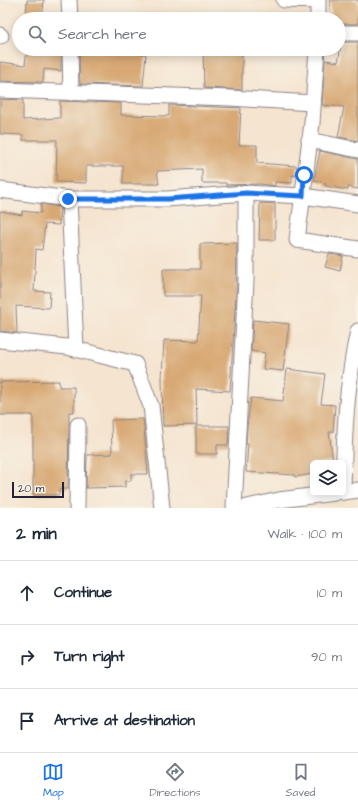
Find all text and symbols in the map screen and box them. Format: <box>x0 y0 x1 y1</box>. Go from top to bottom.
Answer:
search box <box>12 12 346 56</box>
icon: search <box>26 23 48 45</box>
text: Search here <box>58 24 147 45</box>
route start <box>295 166 313 184</box>
route end <box>59 190 77 208</box>
map controls <box>310 460 346 496</box>
button: layers <box>310 460 346 496</box>
scale bar <box>12 480 64 499</box>
text: 20 m <box>18 481 44 496</box>
text: 2 min <box>16 522 57 546</box>
text: Walk · 100 m <box>268 525 342 543</box>
icon: ahead <box>16 582 38 604</box>
text: Continue <box>54 582 112 603</box>
text: 10 m <box>317 584 342 602</box>
icon: right <box>16 646 38 668</box>
text: Turn right <box>54 646 125 667</box>
text: 90 m <box>311 648 342 666</box>
icon: arrive <box>16 710 38 732</box>
text: Arrive at destination <box>54 710 195 731</box>
tab: Map <box>42 761 64 800</box>
tab: Directions <box>149 761 201 800</box>
tab: Saved <box>286 761 316 800</box>

